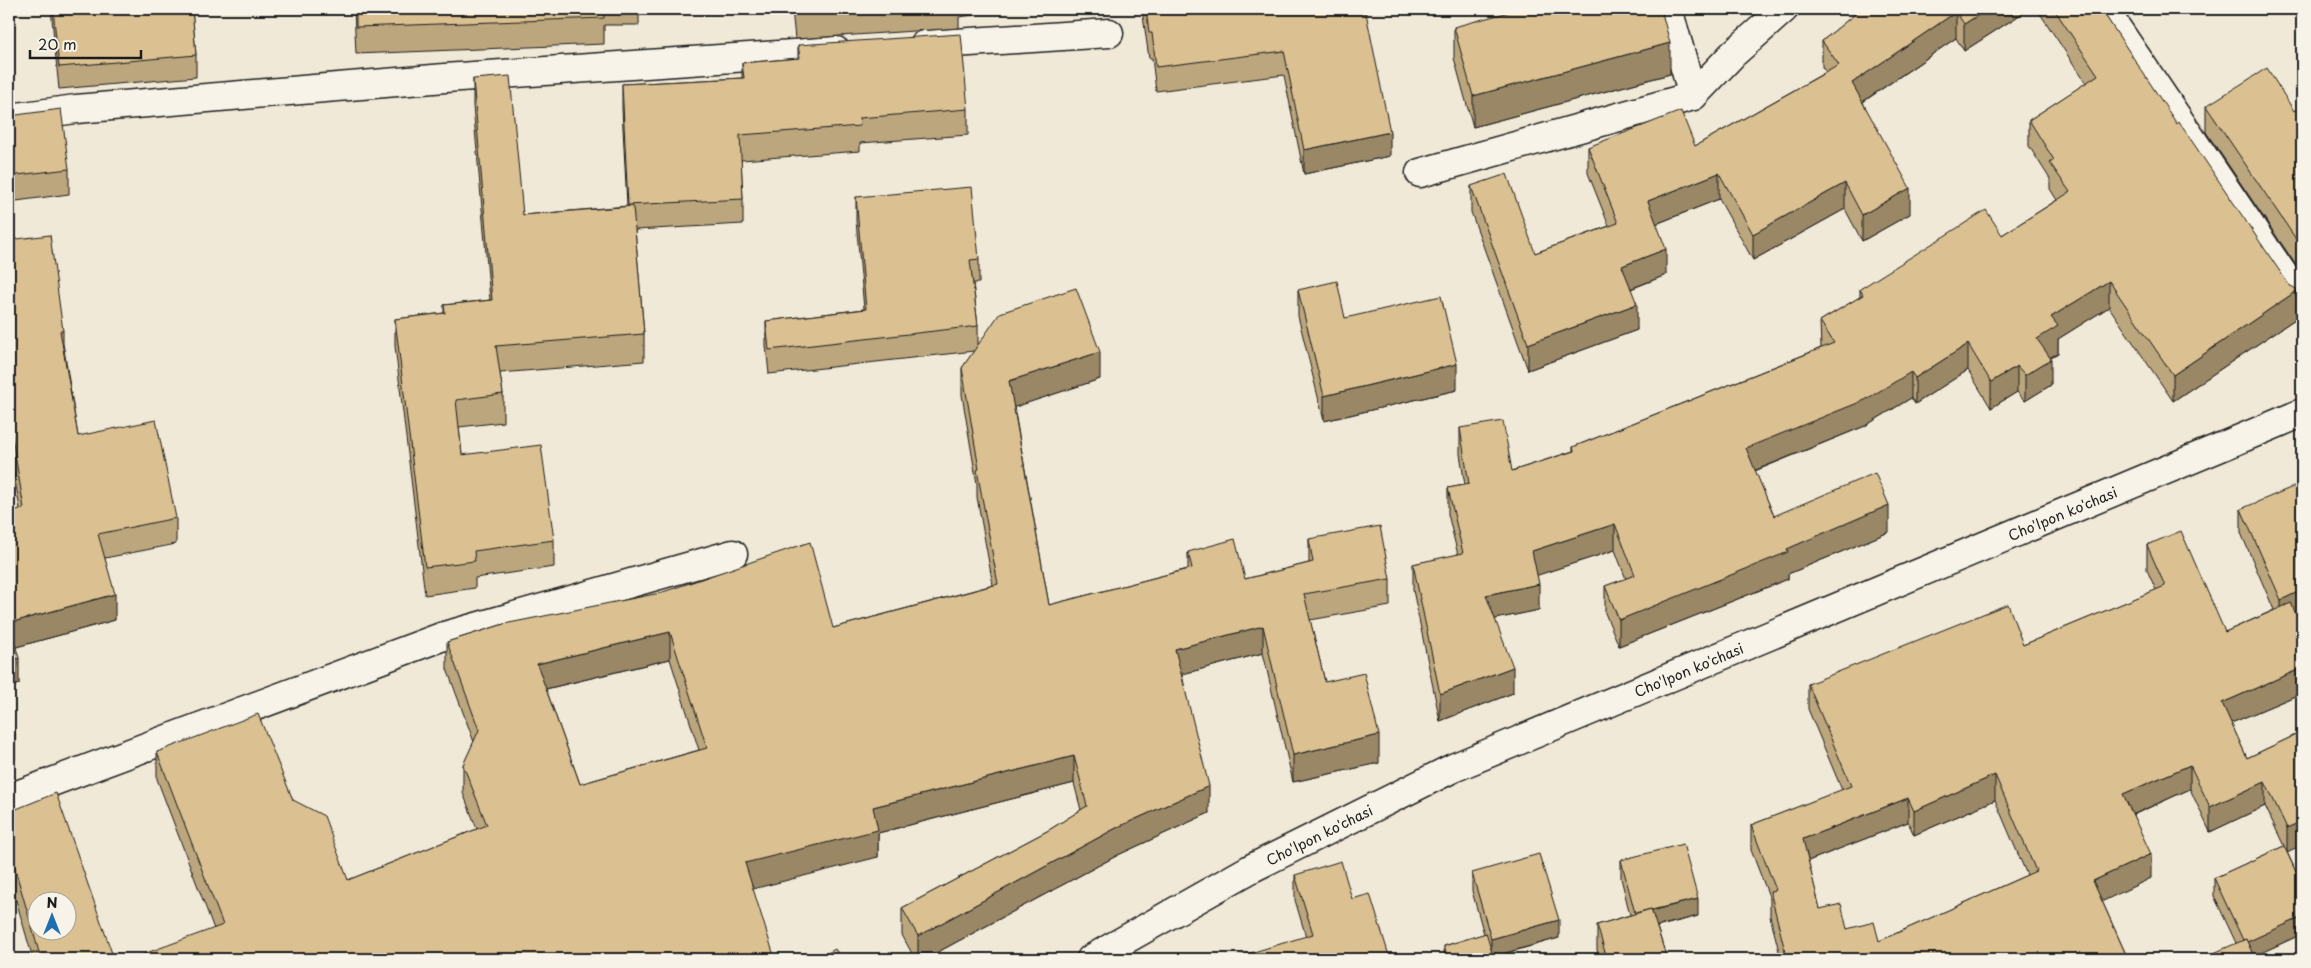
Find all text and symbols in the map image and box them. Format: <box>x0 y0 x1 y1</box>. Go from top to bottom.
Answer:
scale bar <box>30 28 141 60</box>
text: 20 m <box>38 32 77 55</box>
street label: Cho'lpon ko'chasi <box>2005 481 2120 545</box>
street label: Cho'lpon ko'chasi <box>1631 637 1747 702</box>
street label: Cho'lpon ko'chasi <box>1262 799 1376 870</box>
north arrow <box>28 890 78 940</box>
text: N <box>46 892 58 913</box>

